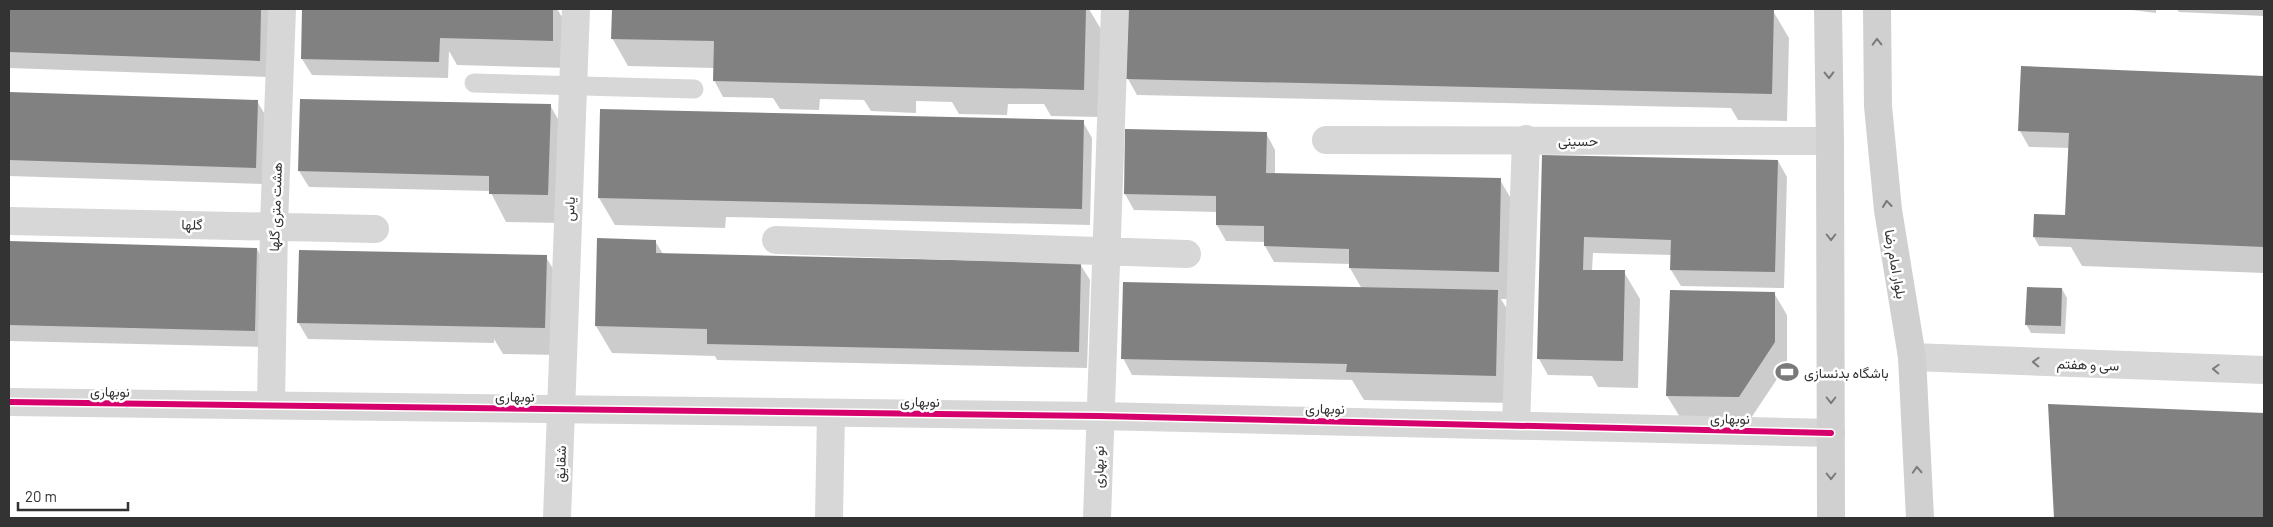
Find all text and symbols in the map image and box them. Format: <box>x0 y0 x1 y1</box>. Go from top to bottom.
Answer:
one-way arrow <box>1872 38 1882 46</box>
one-way arrow <box>1824 72 1834 79</box>
street label: حسینی <box>1558 132 1598 150</box>
street label: هشت متری گلها <box>265 162 286 252</box>
street label: یاس <box>560 196 579 222</box>
one-way arrow <box>1882 200 1893 208</box>
street label: گلها <box>181 215 203 234</box>
street label: بلوار امام رضا <box>1881 228 1910 300</box>
one-way arrow <box>1825 234 1836 242</box>
street label: سی و هفتم <box>2056 354 2120 375</box>
one-way arrow <box>2031 356 2039 367</box>
sports icon: باشگاه بدنسازی <box>1774 359 1800 385</box>
one-way arrow <box>2211 363 2219 374</box>
place label: باشگاه بدنسازی <box>1804 364 1889 382</box>
street label: نوبهاری <box>90 382 130 401</box>
street label: نوبهاری <box>495 387 535 406</box>
street label: نوبهاری <box>900 392 940 411</box>
one-way arrow <box>1826 396 1836 404</box>
street label: نوبهاری <box>1305 399 1345 418</box>
street label: نوبهاری <box>1710 409 1750 428</box>
street label: شقایق <box>551 445 570 483</box>
street label: نو بهاری <box>1089 446 1108 488</box>
one-way arrow <box>1912 465 1923 473</box>
one-way arrow <box>1826 472 1836 480</box>
scale bar <box>18 480 128 512</box>
text: 20 m <box>25 487 57 505</box>

